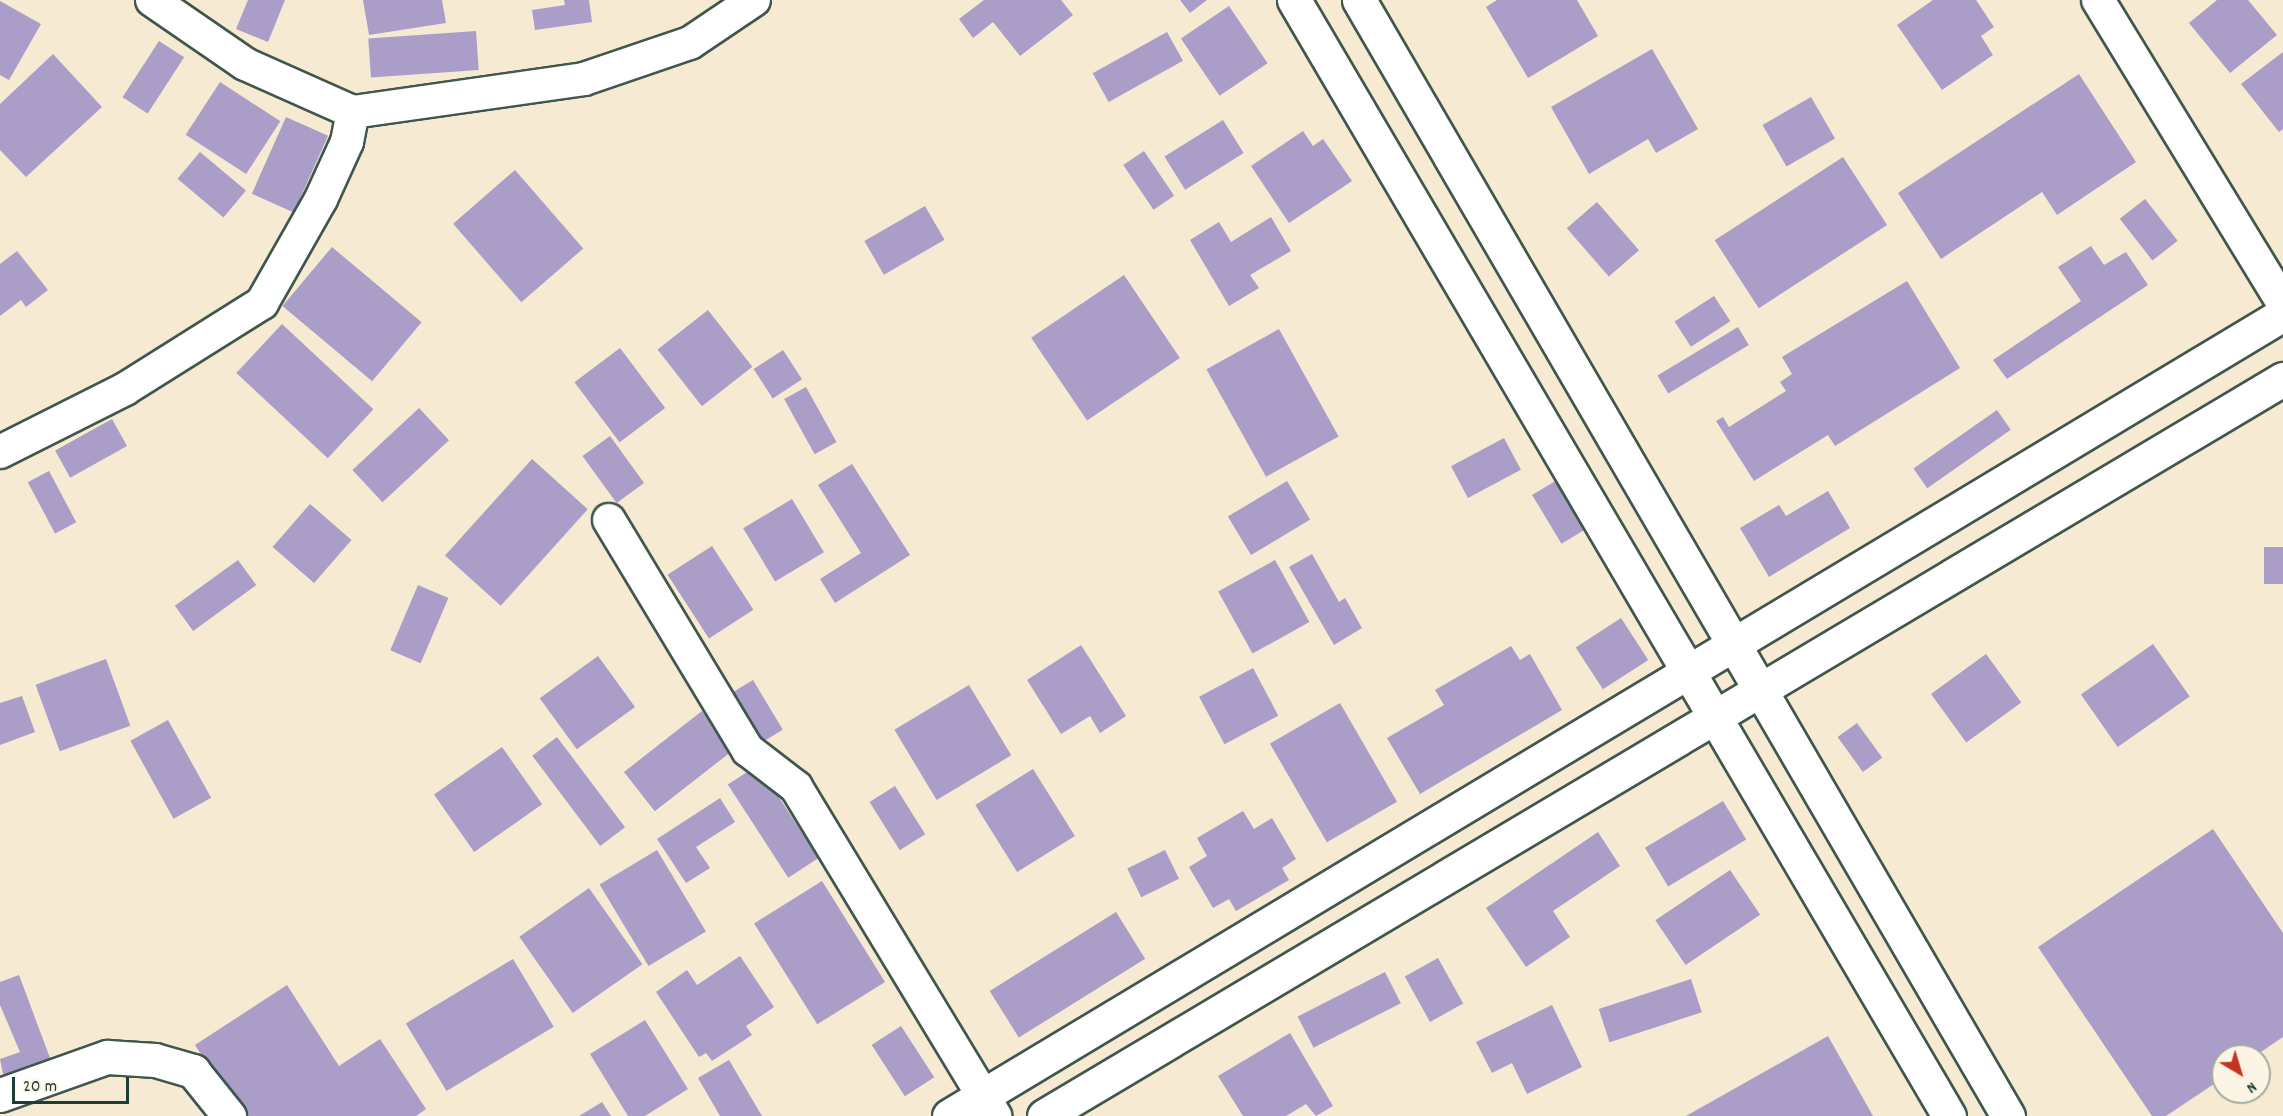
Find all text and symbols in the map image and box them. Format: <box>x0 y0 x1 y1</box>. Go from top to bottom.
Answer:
north arrow <box>2211 1044 2271 1104</box>
scale bar <box>15 1065 132 1103</box>
text: 20 m <box>23 1075 57 1100</box>
text: N <box>2241 1076 2261 1098</box>

